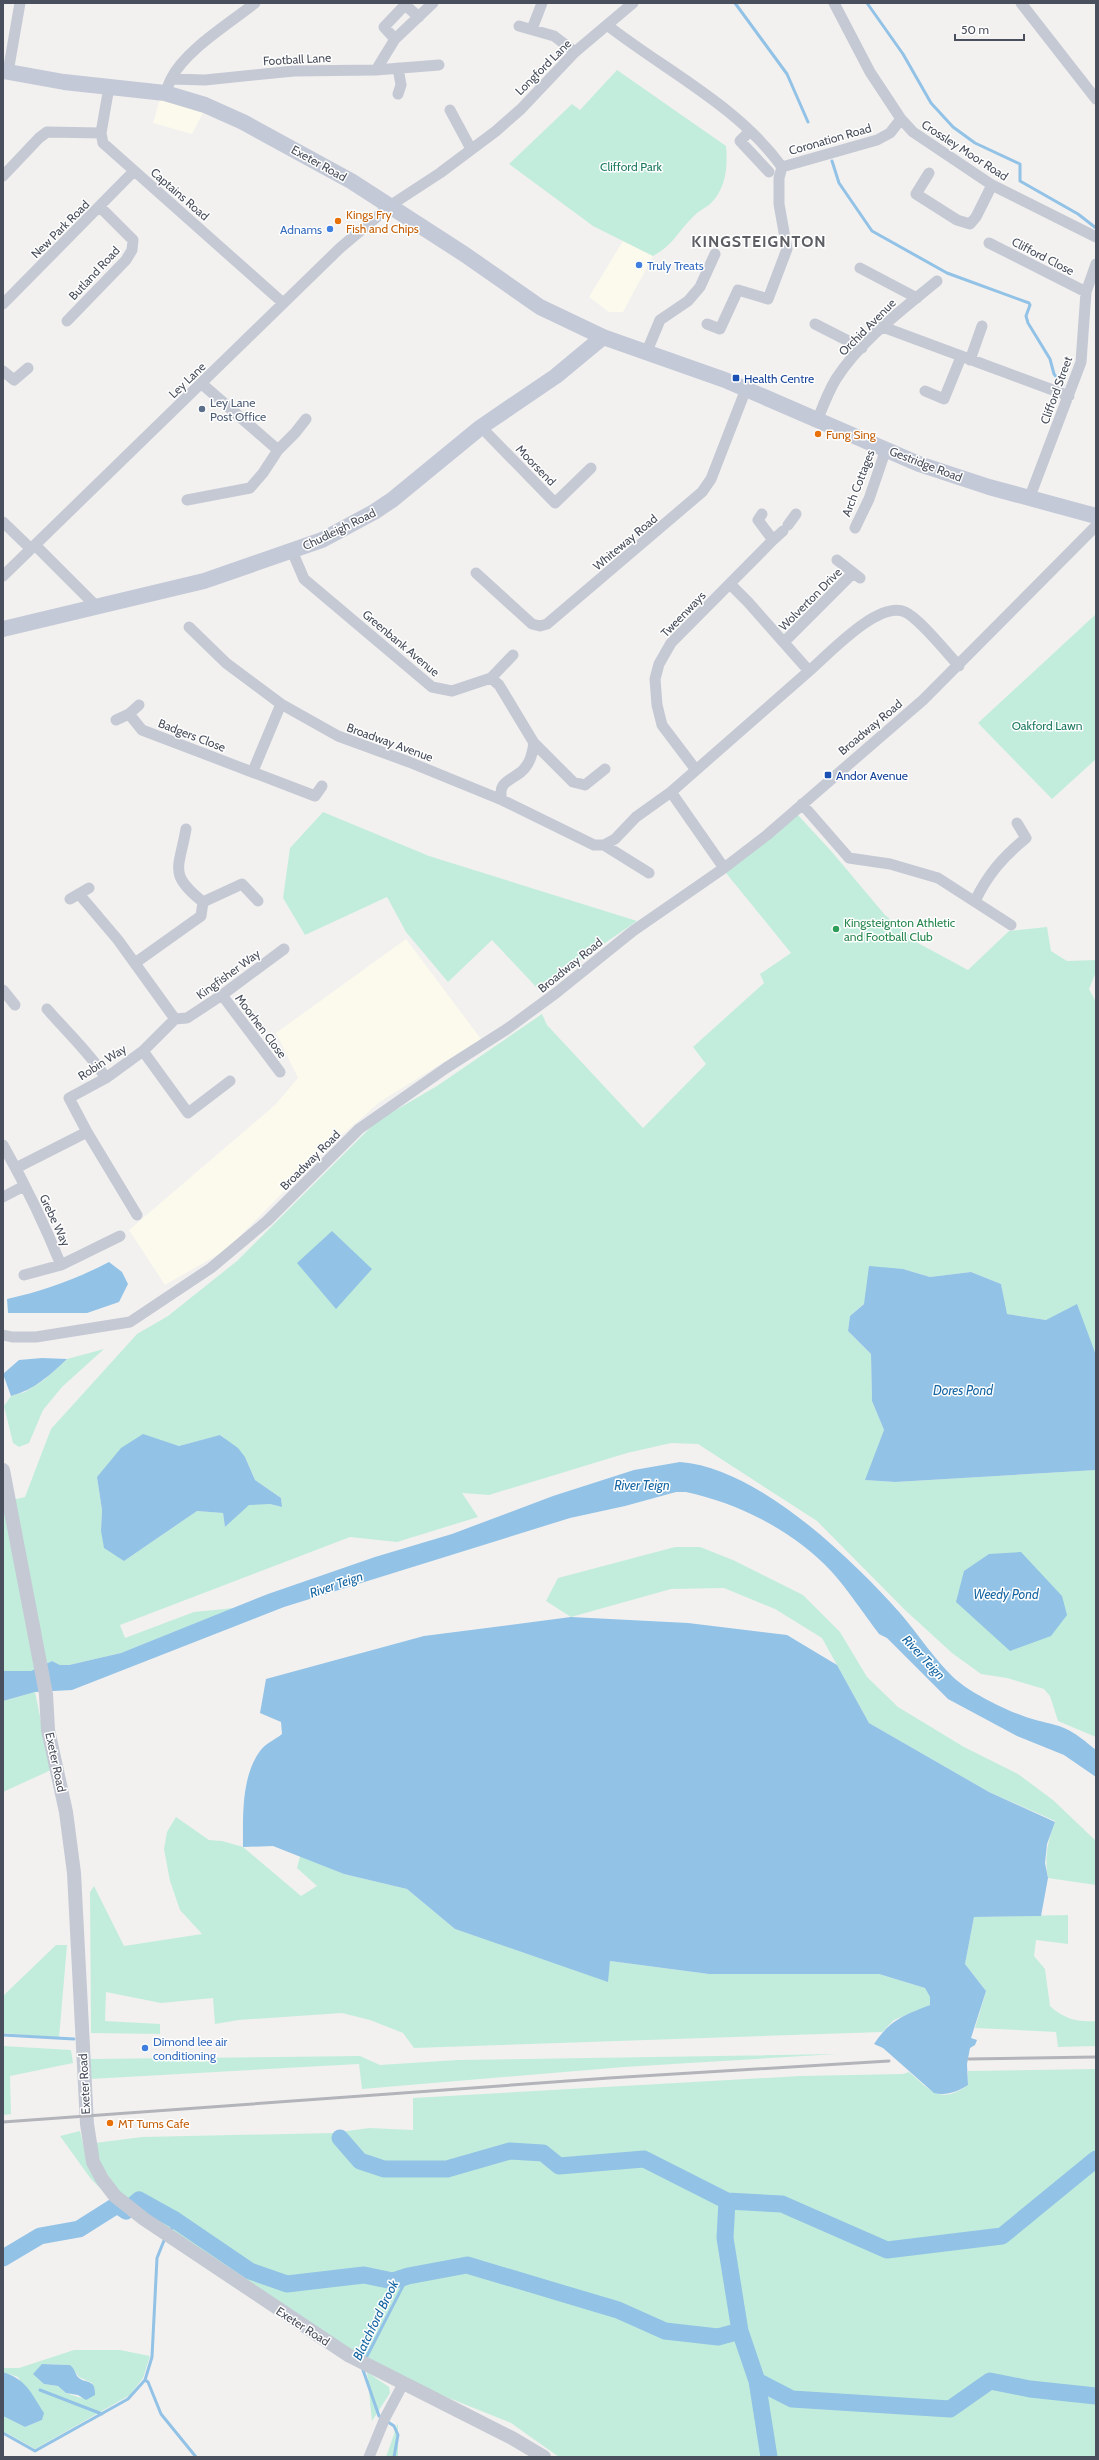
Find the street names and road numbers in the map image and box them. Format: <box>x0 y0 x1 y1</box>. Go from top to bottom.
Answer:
street label: Longford Lane <box>512 36 574 98</box>
street label: Football Lane <box>262 50 332 68</box>
street label: Crossley Moor Road <box>919 116 1011 184</box>
street label: Coronation Road <box>787 120 873 158</box>
street label: Exeter Road <box>289 142 349 184</box>
street label: Captains Road <box>148 165 212 223</box>
street label: New Park Road <box>28 197 92 261</box>
street label: Clifford Close <box>1009 234 1077 278</box>
street label: Butland Road <box>65 243 123 303</box>
street label: Orchid Avenue <box>835 295 899 359</box>
street label: Clifford Street <box>1037 354 1075 426</box>
street label: Ley Lane <box>165 359 209 401</box>
street label: Moorsend <box>513 441 559 489</box>
street label: Gestridge Road <box>887 443 965 485</box>
street label: Arch Cottages <box>838 447 878 519</box>
street label: Chudleigh Road <box>300 505 378 553</box>
street label: Whiteway Road <box>590 511 660 573</box>
street label: Wolverton Drive <box>775 564 845 634</box>
street label: Tweenways <box>657 588 709 640</box>
street label: Greenbank Avenue <box>359 606 443 680</box>
street label: Broadway Road <box>835 696 905 758</box>
street label: Badgers Close <box>156 715 228 755</box>
street label: Broadway Avenue <box>345 719 435 765</box>
street label: Broadway Road <box>535 934 605 996</box>
street label: Kingfisher Way <box>193 946 263 1002</box>
street label: Moorhen Close <box>232 991 290 1061</box>
street label: Robin Way <box>75 1041 129 1083</box>
street label: Broadway Road <box>277 1127 343 1193</box>
street label: Grebe Way <box>36 1192 74 1248</box>
street label: Exeter Road <box>42 1731 70 1793</box>
street label: Exeter Road <box>75 2053 93 2115</box>
street label: Exeter Road <box>273 2303 333 2349</box>

